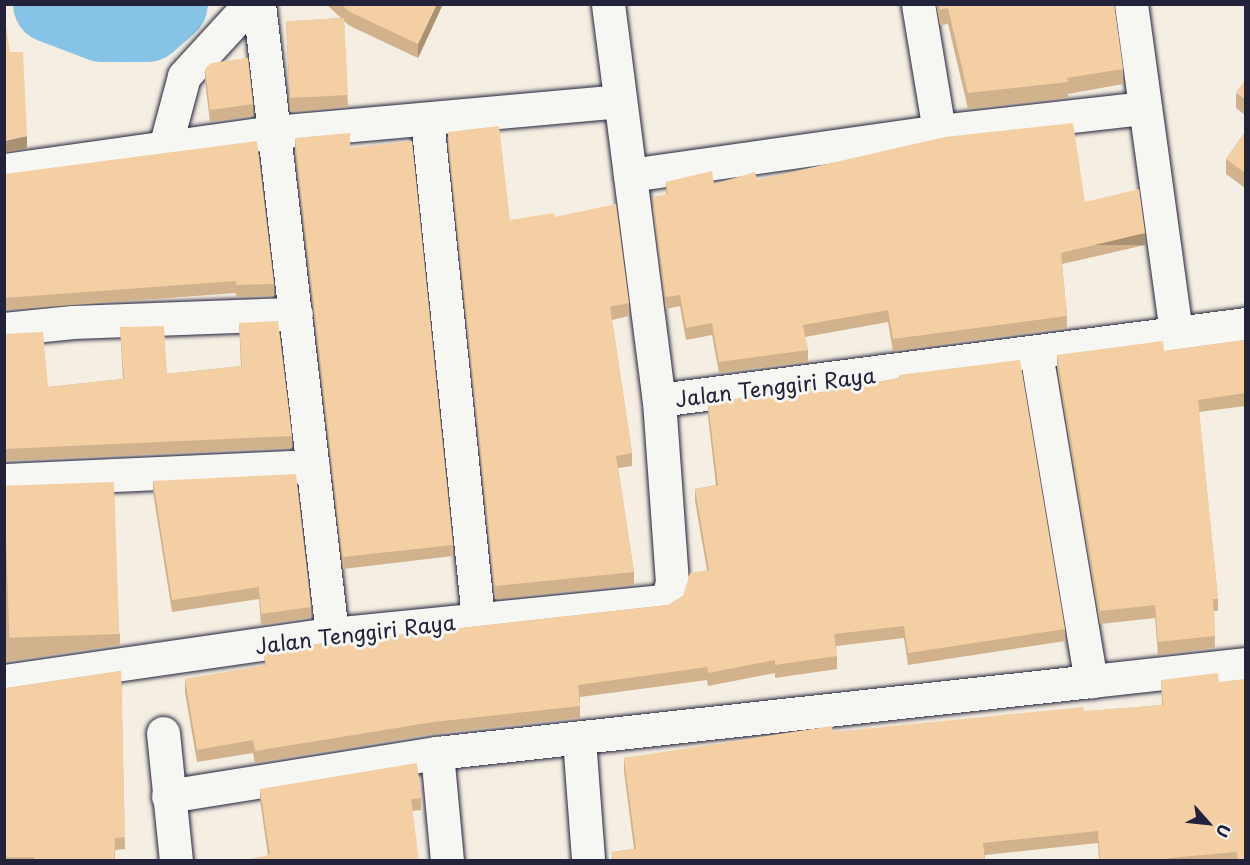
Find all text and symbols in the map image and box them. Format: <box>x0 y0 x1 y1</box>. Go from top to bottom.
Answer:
street label: Jalan Tenggiri Raya <box>673 361 877 411</box>
street label: Jalan Tenggiri Raya <box>253 608 457 658</box>
north arrow <box>1178 793 1238 853</box>
text: U <box>1211 820 1237 842</box>

